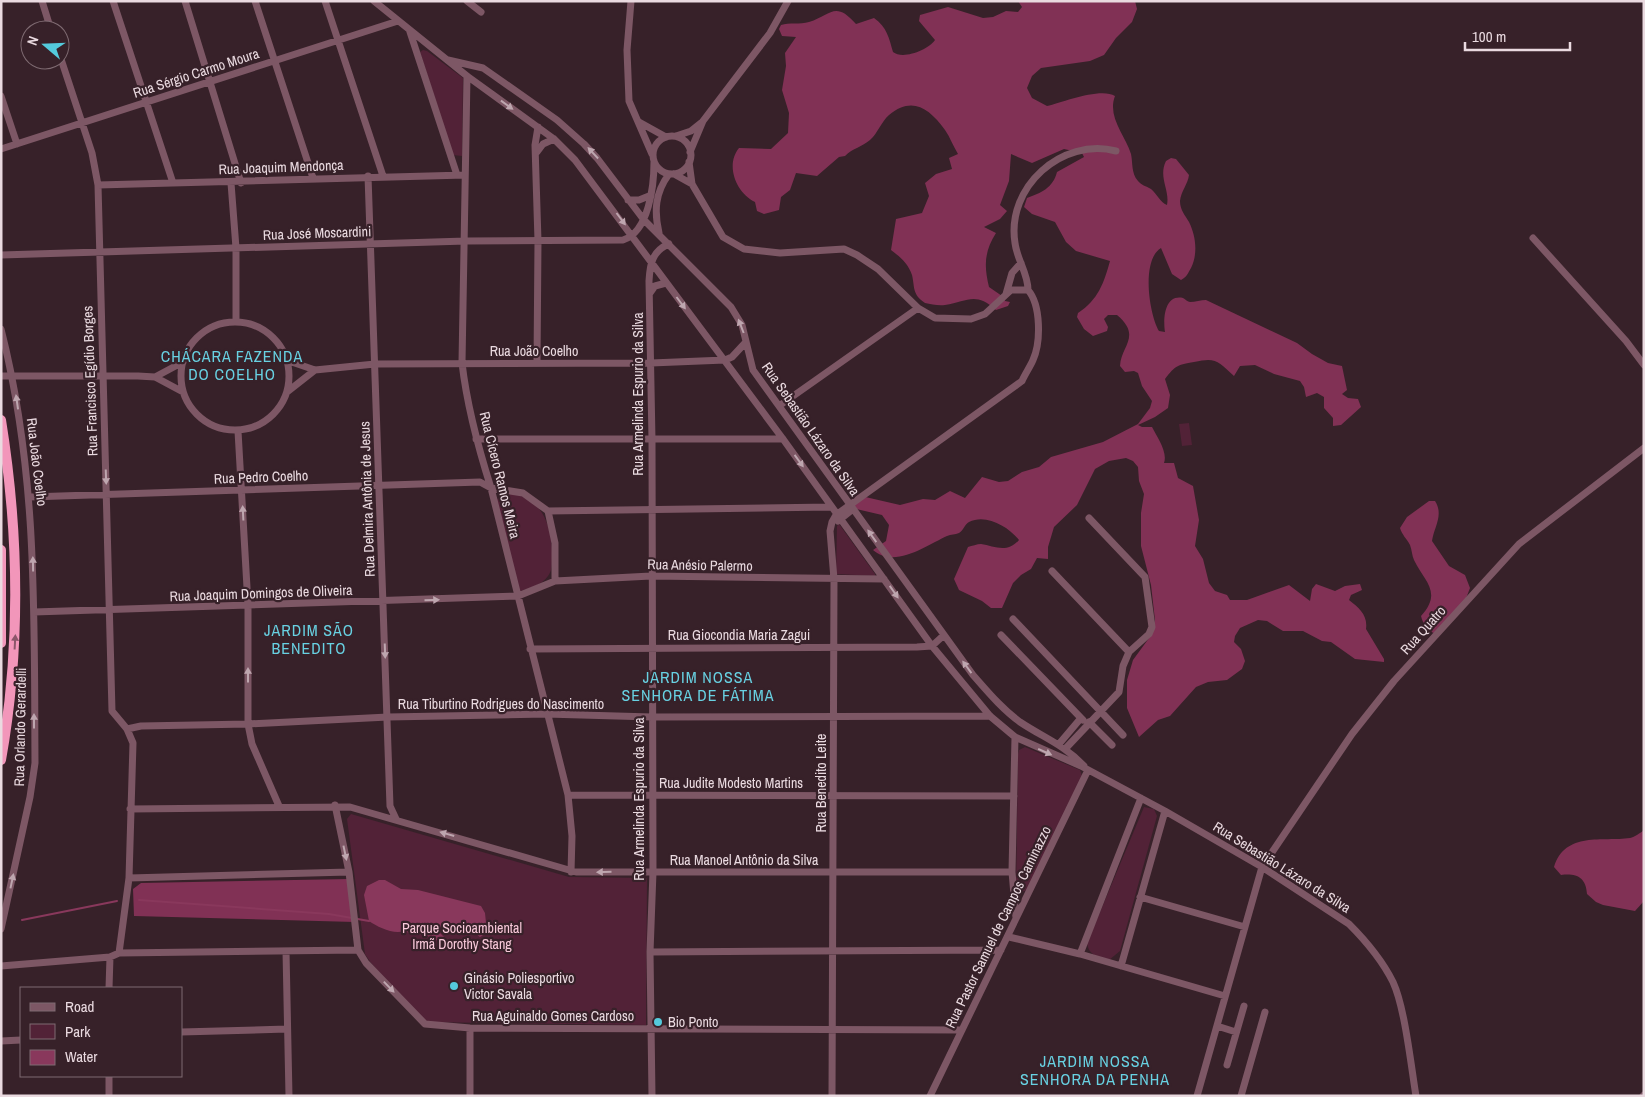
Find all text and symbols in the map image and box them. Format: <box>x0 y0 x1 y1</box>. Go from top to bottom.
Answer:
north arrow <box>20 20 70 70</box>
scale bar <box>1465 20 1570 52</box>
text: 100 m <box>1472 26 1506 47</box>
text: N <box>23 34 43 48</box>
street label: Rua Sérgio Carmo Moura <box>131 44 262 102</box>
one-way arrow <box>500 100 513 110</box>
one-way arrow <box>587 148 599 160</box>
street label: Rua Joaquim Mendonça <box>218 156 344 178</box>
one-way arrow <box>615 212 626 225</box>
street label: Rua José Moscardini <box>262 222 372 244</box>
one-way arrow <box>676 296 686 309</box>
street label: Rua Francisco Egídio Borges <box>78 305 102 457</box>
street label: Rua Armelinda Espurio da Silva <box>629 312 647 476</box>
one-way arrow <box>736 319 744 333</box>
street label: Rua João Coelho <box>490 342 578 360</box>
district label: CHÁCARA FAZENDA DO COELHO <box>161 345 303 385</box>
street label: Rua Sebastião Lázaro da Silva <box>758 359 864 500</box>
one-way arrow <box>13 394 21 410</box>
street label: Rua Cícero Ramos Meira <box>476 410 525 541</box>
street label: Rua João Coelho <box>23 417 51 507</box>
street label: Rua Delmira Antônia de Jesus <box>355 421 379 577</box>
one-way arrow <box>794 454 804 468</box>
street label: Rua Pedro Coelho <box>213 466 309 488</box>
one-way arrow <box>102 469 110 485</box>
one-way arrow <box>239 505 247 521</box>
one-way arrow <box>867 529 877 543</box>
one-way arrow <box>29 555 37 571</box>
street label: Rua Anésio Palermo <box>647 555 753 575</box>
street label: Rua Joaquim Domingos de Oliveira <box>169 581 353 605</box>
one-way arrow <box>889 586 899 599</box>
one-way arrow <box>424 596 440 604</box>
street label: Rua Quatro <box>1396 602 1450 658</box>
district label: JARDIM SÃO BENEDITO <box>264 619 354 659</box>
street label: Rua Giocondia Maria Zagui <box>668 626 810 644</box>
one-way arrow <box>11 633 19 649</box>
one-way arrow <box>382 643 390 659</box>
one-way arrow <box>962 660 972 674</box>
district label: JARDIM NOSSA SENHORA DE FÁTIMA <box>621 666 775 706</box>
one-way arrow <box>244 667 252 683</box>
street label: Rua Orlando Gerardelli <box>10 668 30 786</box>
street label: Rua Tiburtino Rodrigues do Nascimento <box>398 695 604 713</box>
one-way arrow <box>30 713 38 729</box>
street label: Rua Armelinda Espurio da Silva <box>630 717 648 881</box>
street label: Rua Benedito Leite <box>812 734 830 832</box>
one-way arrow <box>1038 748 1052 756</box>
street label: Rua Judite Modesto Martins <box>659 774 803 792</box>
street label: Rua Sebastião Lázaro da Silva <box>1210 817 1355 917</box>
street label: Rua Pastor Samuel de Campos Caminazzo <box>941 823 1055 1031</box>
one-way arrow <box>439 830 454 838</box>
one-way arrow <box>341 846 349 862</box>
street label: Rua Manoel Antônio da Silva <box>670 851 819 869</box>
one-way arrow <box>596 868 612 876</box>
one-way arrow <box>8 874 16 889</box>
park label: Parque Socioambiental Irmã Dorothy Stang <box>402 919 522 953</box>
place label: Ginásio Poliesportivo Victor Savala <box>464 969 574 1003</box>
marker: Ginásio Poliesportivo Victor Savala <box>448 980 460 992</box>
one-way arrow <box>383 981 395 993</box>
legend <box>20 987 182 1077</box>
text: Road <box>65 996 94 1017</box>
street label: Rua Aguinaldo Gomes Cardoso <box>472 1007 634 1025</box>
place label: Bio Ponto <box>668 1013 718 1031</box>
marker: Bio Ponto <box>652 1016 664 1028</box>
text: Park <box>65 1021 91 1042</box>
text: Water <box>65 1046 97 1067</box>
district label: JARDIM NOSSA SENHORA DA PENHA <box>1020 1050 1170 1090</box>

